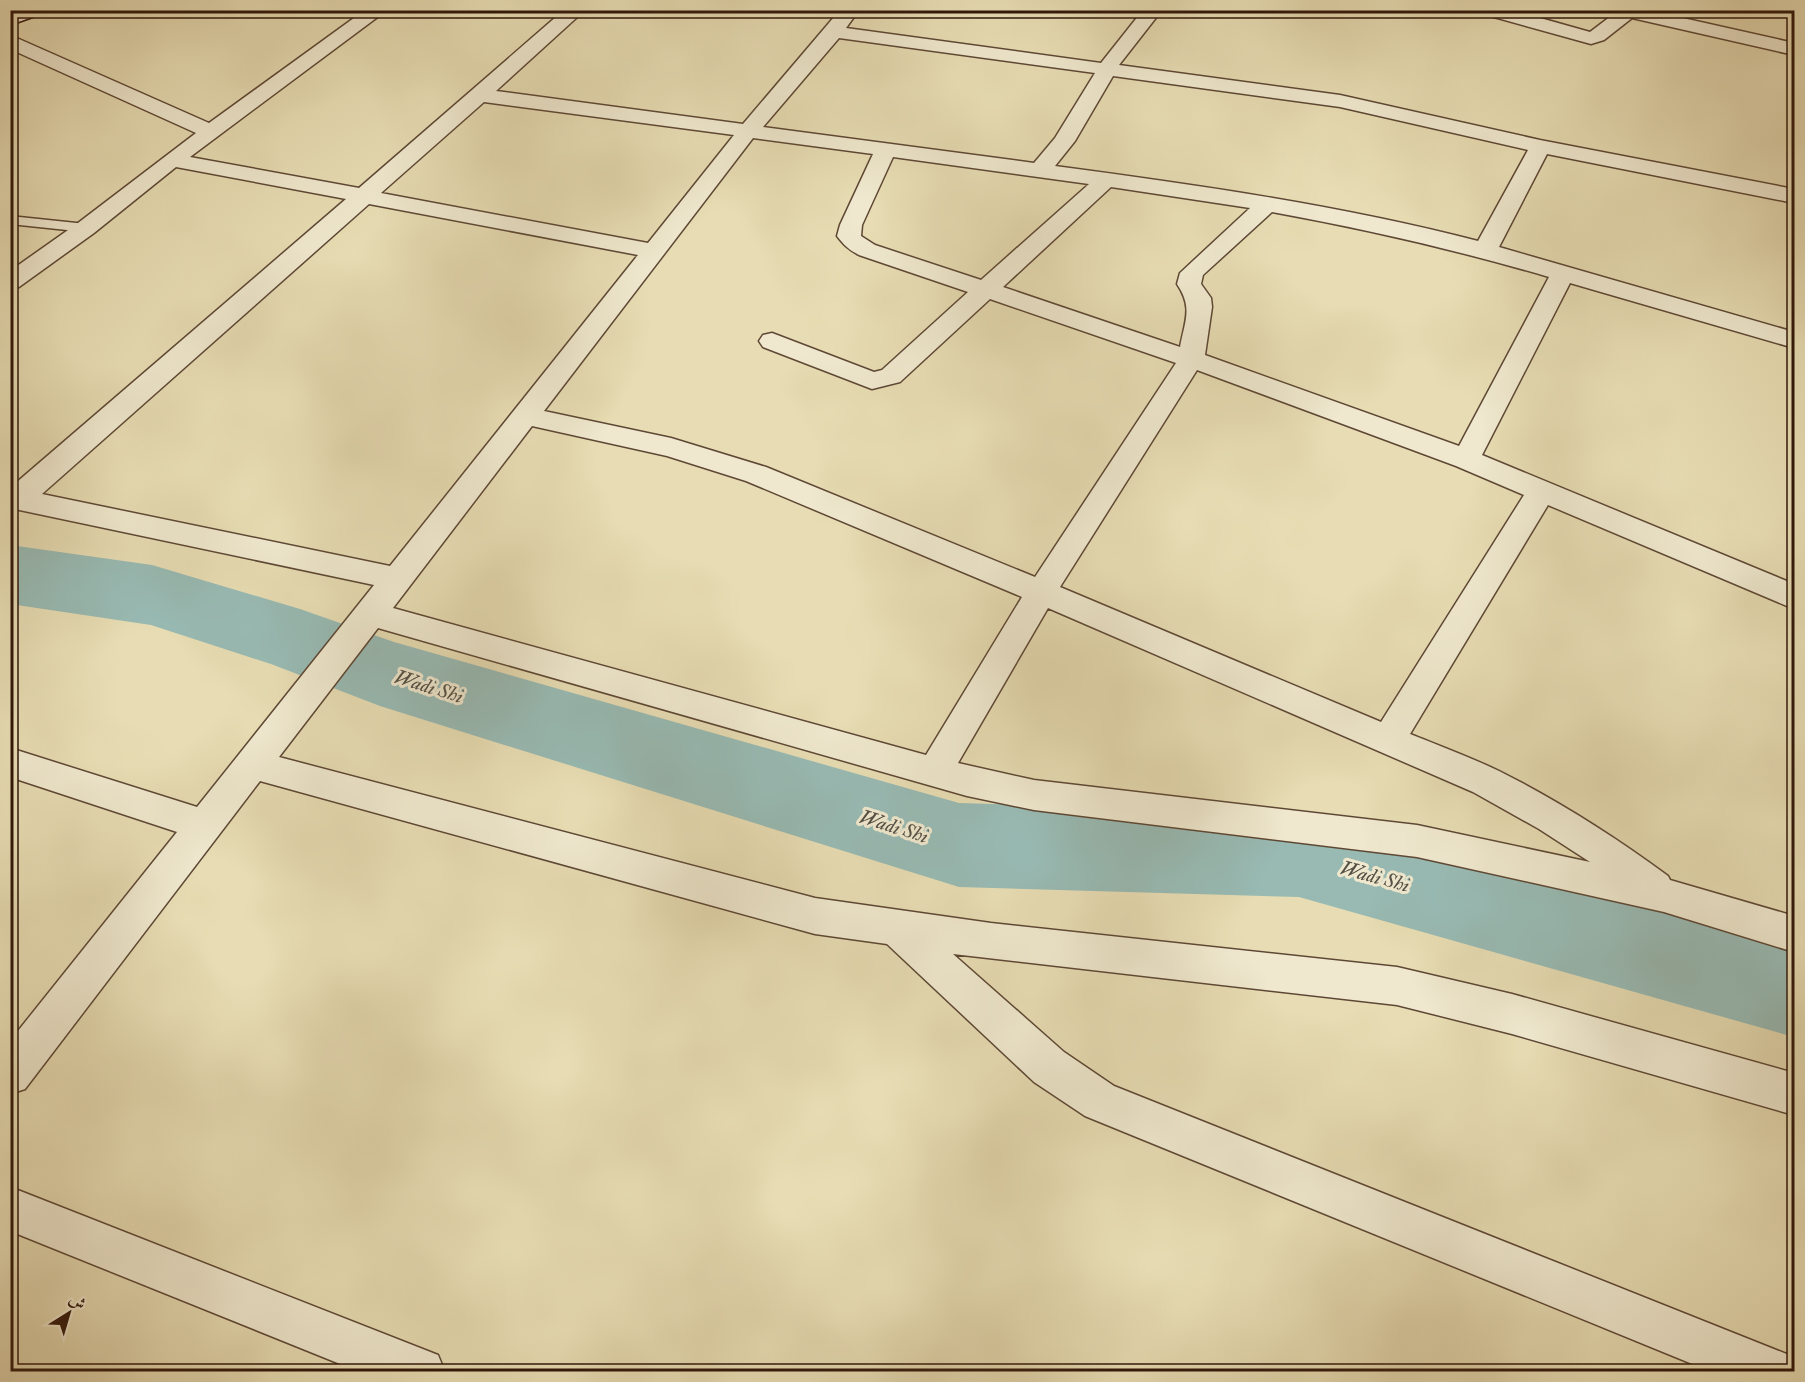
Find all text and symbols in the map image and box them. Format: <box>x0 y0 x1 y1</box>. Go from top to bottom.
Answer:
water label: Wadi Shi <box>391 664 467 709</box>
water label: Wadi Shi <box>856 804 932 849</box>
water label: Wadi Shi <box>1337 855 1413 898</box>
north arrow <box>39 1283 99 1343</box>
text: ش <box>65 1289 90 1315</box>

